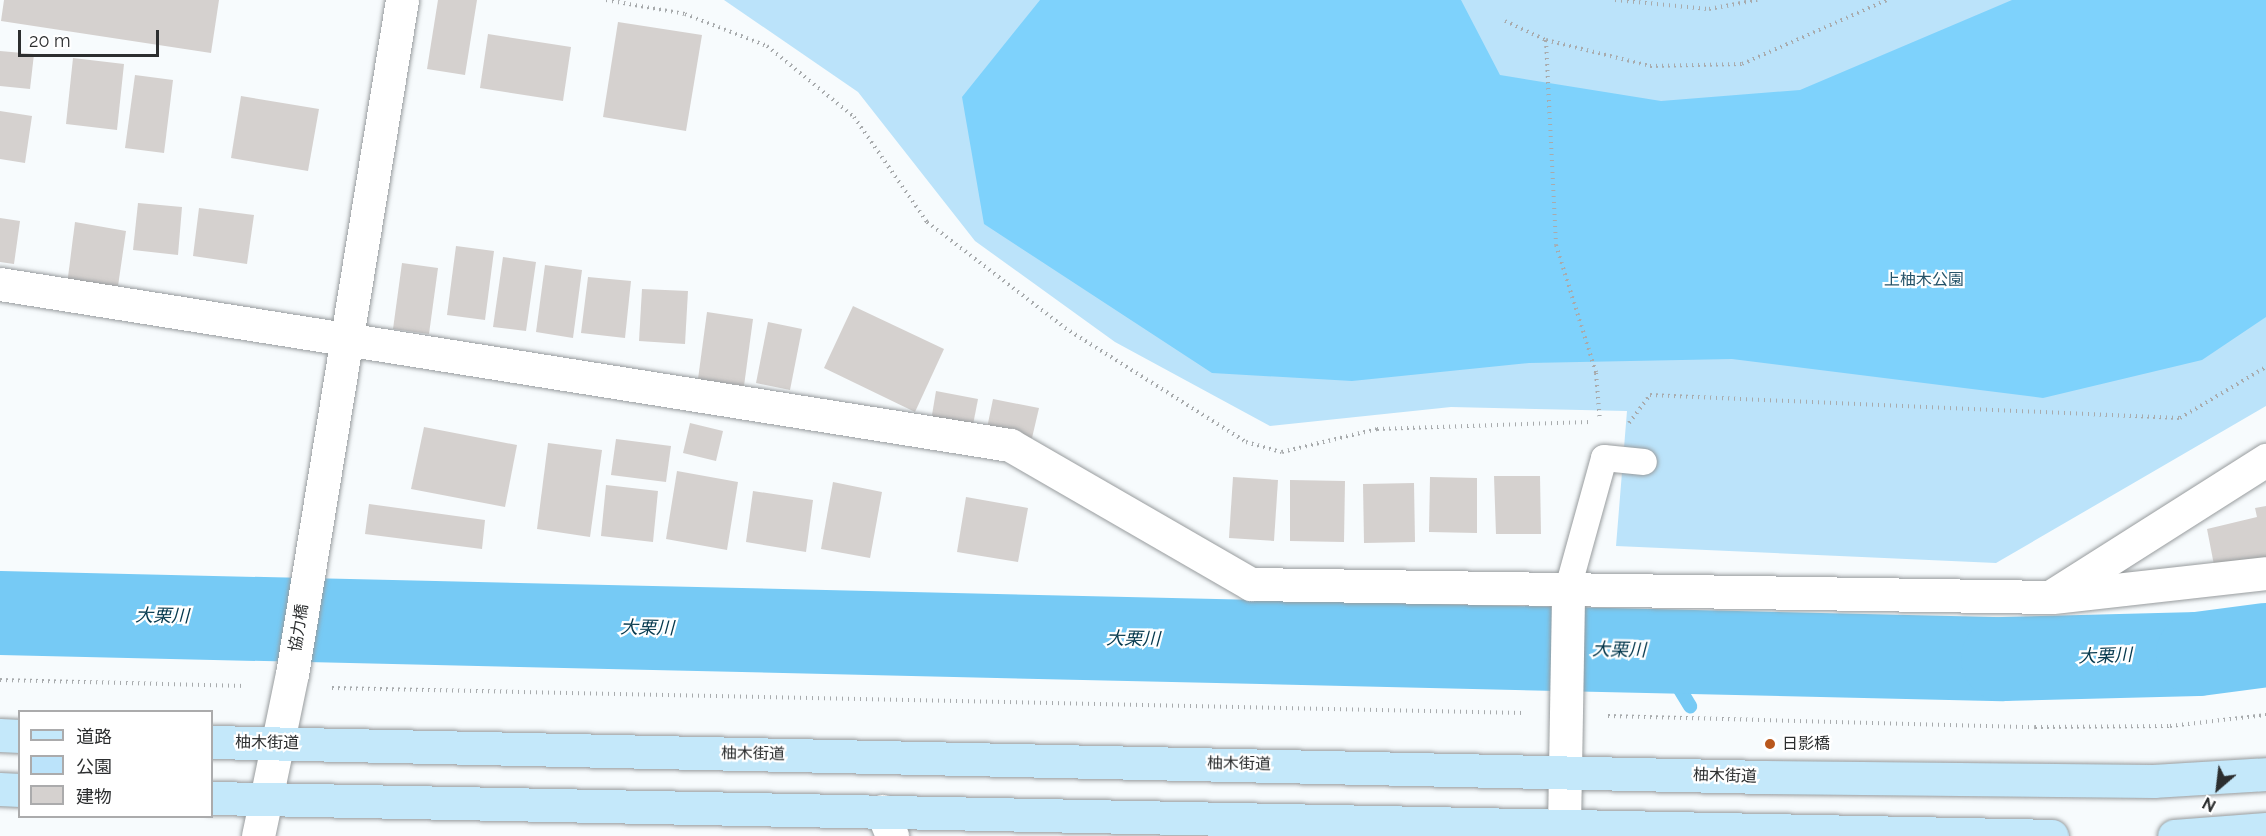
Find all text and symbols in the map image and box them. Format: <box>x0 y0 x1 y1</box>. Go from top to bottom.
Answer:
scale bar <box>21 18 162 56</box>
text: 20 m <box>29 30 71 51</box>
park label: 上柚木公園 <box>1884 270 1964 290</box>
street label: 協力橋 <box>286 603 312 653</box>
water label: 大栗川 <box>135 605 189 627</box>
water label: 大栗川 <box>620 617 674 639</box>
water label: 大栗川 <box>1106 628 1160 650</box>
water label: 大栗川 <box>1592 639 1646 661</box>
water label: 大栗川 <box>2078 644 2132 668</box>
legend <box>18 710 213 818</box>
text: 道路 <box>76 726 112 747</box>
street label: 柚木街道 <box>235 733 299 753</box>
place label: 日影橋 <box>1782 734 1830 754</box>
marker: 日影橋 <box>1763 737 1777 751</box>
street label: 柚木街道 <box>721 744 785 764</box>
street label: 柚木街道 <box>1207 754 1271 774</box>
text: 公園 <box>76 756 112 777</box>
north arrow <box>2188 758 2248 818</box>
street label: 柚木街道 <box>1693 765 1757 787</box>
text: 建物 <box>76 786 112 807</box>
text: N <box>2199 793 2219 816</box>

